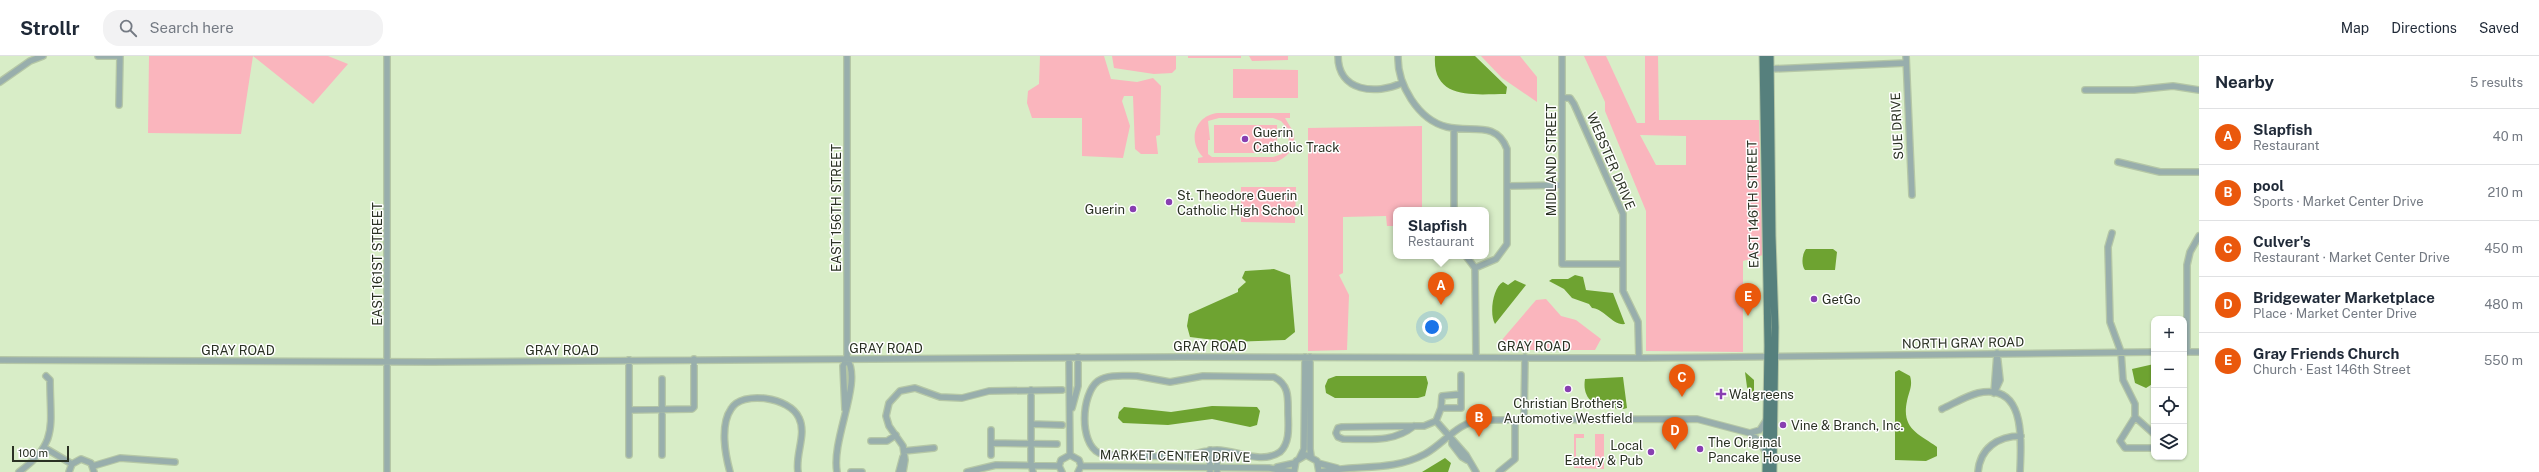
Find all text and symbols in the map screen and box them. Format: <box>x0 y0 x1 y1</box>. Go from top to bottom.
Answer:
search box <box>103 10 383 46</box>
text: Strollr <box>20 17 79 39</box>
icon: search <box>117 17 139 39</box>
text: Search here <box>149 19 234 36</box>
text: Map <box>2341 20 2369 36</box>
text: Directions <box>2391 20 2457 36</box>
text: Saved <box>2479 20 2519 36</box>
text: Nearby <box>2215 72 2274 92</box>
text: 5 results <box>2470 75 2523 90</box>
street label: SUE DRIVE <box>1888 92 1906 160</box>
street label: MIDLAND STREET <box>1544 104 1559 216</box>
street label: WEBSTER DRIVE <box>1584 110 1638 212</box>
text: Slapfish <box>2253 121 2312 138</box>
place label: Guerin Catholic Track <box>1253 125 1340 155</box>
text: A <box>2223 129 2233 144</box>
text: 40 m <box>2492 129 2523 144</box>
marker: Guerin Catholic Track <box>1240 134 1250 144</box>
text: Restaurant <box>2253 138 2319 153</box>
street label: EAST 146TH STREET <box>1744 140 1762 268</box>
street label: EAST 156TH STREET <box>829 144 844 272</box>
text: pool <box>2253 177 2284 194</box>
text: B <box>2224 185 2232 200</box>
text: 210 m <box>2488 185 2523 200</box>
place label: St. Theodore Guerin Catholic High School <box>1177 188 1304 218</box>
text: Sports · Market Center Drive <box>2253 194 2424 209</box>
marker: St. Theodore Guerin Catholic High School <box>1164 197 1174 207</box>
street label: EAST 161ST STREET <box>370 202 385 326</box>
place label: Guerin <box>1085 202 1125 217</box>
marker: Guerin <box>1128 204 1138 214</box>
popup <box>1393 207 1489 259</box>
text: Slapfish <box>1408 217 1467 234</box>
text: Culver's <box>2253 233 2311 250</box>
text: Restaurant <box>1408 234 1474 249</box>
text: C <box>2223 241 2233 256</box>
text: 450 m <box>2484 241 2523 256</box>
text: Restaurant · Market Center Drive <box>2253 250 2450 265</box>
pin: A <box>1428 272 1454 305</box>
pin: E <box>1735 283 1761 316</box>
text: Bridgewater Marketplace <box>2253 289 2435 306</box>
place label: GetGo <box>1822 292 1861 307</box>
marker: GetGo <box>1809 294 1819 304</box>
text: D <box>2223 297 2233 312</box>
text: 480 m <box>2484 297 2523 312</box>
text: Place · Market Center Drive <box>2253 306 2417 321</box>
map controls <box>2151 316 2187 460</box>
button: + <box>2151 316 2187 352</box>
your location <box>1422 317 1442 337</box>
street label: NORTH GRAY ROAD <box>1902 334 2024 352</box>
street label: GRAY ROAD <box>1173 339 1247 354</box>
street label: GRAY ROAD <box>1497 339 1571 354</box>
street label: GRAY ROAD <box>849 341 923 356</box>
street label: GRAY ROAD <box>201 343 275 358</box>
street label: GRAY ROAD <box>525 343 599 358</box>
text: Gray Friends Church <box>2253 345 2399 362</box>
button: − <box>2151 352 2187 388</box>
text: E <box>2224 353 2232 368</box>
text: 550 m <box>2484 353 2523 368</box>
text: Church · East 146th Street <box>2253 362 2411 377</box>
pin: C <box>1669 364 1695 397</box>
marker: Christian Brothers Automotive Westfield <box>1563 384 1573 394</box>
place label: Walgreens <box>1729 387 1794 402</box>
button: locate <box>2151 388 2187 424</box>
marker: Walgreens <box>1716 389 1726 399</box>
place label: Christian Brothers Automotive Westfield <box>1503 396 1633 426</box>
pin: B <box>1466 404 1492 437</box>
pin: D <box>1662 417 1688 450</box>
place label: Vine & Branch, Inc. <box>1791 418 1904 433</box>
marker: Vine & Branch, Inc. <box>1778 420 1788 430</box>
button: layers <box>2151 424 2187 460</box>
place label: The Original Pancake House <box>1708 435 1801 465</box>
place label: Local Eatery & Pub <box>1565 438 1643 468</box>
scale bar <box>12 444 69 463</box>
marker: The Original Pancake House <box>1695 444 1705 454</box>
text: 100 m <box>18 447 48 459</box>
street label: MARKET CENTER DRIVE <box>1100 447 1250 465</box>
marker: Local Eatery & Pub <box>1646 447 1656 457</box>

